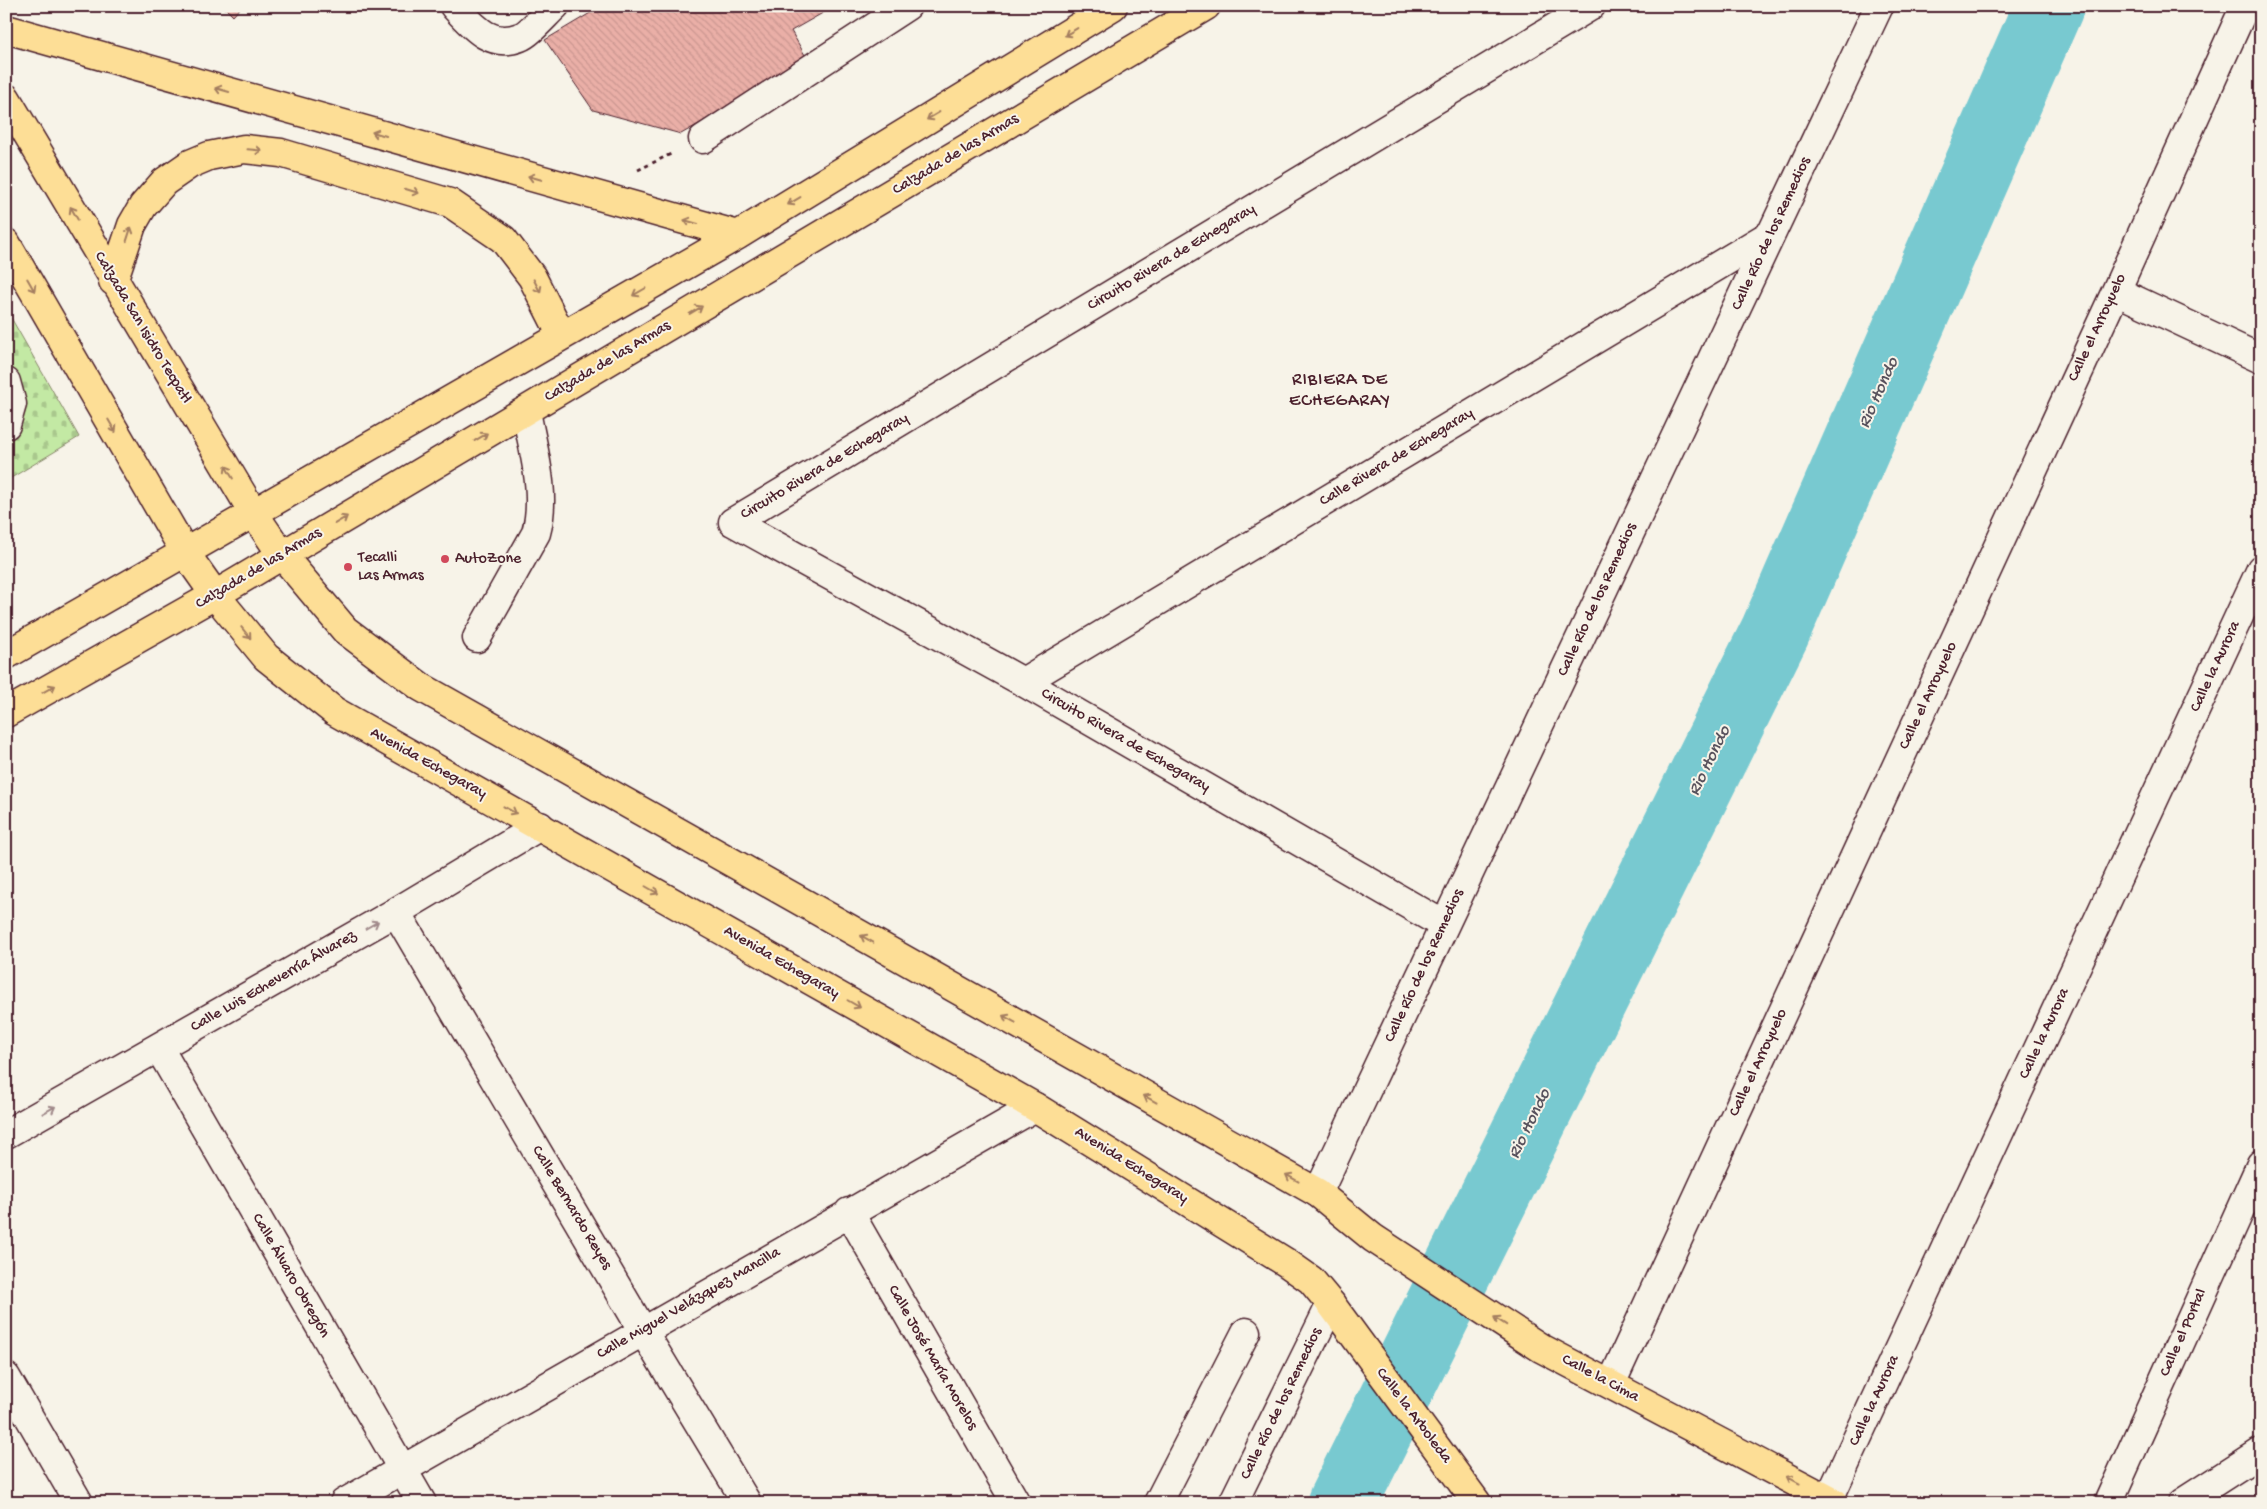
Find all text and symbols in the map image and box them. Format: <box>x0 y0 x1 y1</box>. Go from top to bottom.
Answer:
one-way arrow <box>1065 27 1079 37</box>
one-way arrow <box>215 85 231 94</box>
street label: Calzada de las Armas <box>889 109 1023 200</box>
one-way arrow <box>926 112 940 122</box>
one-way arrow <box>371 129 387 138</box>
one-way arrow <box>247 146 263 155</box>
street label: Calle Río de los Remedios <box>1728 153 1816 314</box>
one-way arrow <box>527 173 543 182</box>
one-way arrow <box>403 187 419 197</box>
one-way arrow <box>787 196 801 207</box>
street label: Circuito Rivera de Echegaray <box>1085 200 1259 316</box>
one-way arrow <box>68 206 78 220</box>
one-way arrow <box>684 217 700 226</box>
one-way arrow <box>124 226 134 242</box>
street label: Calzada San Isidro Tecpatl <box>89 249 195 407</box>
street label: Calle el Arroyuelo <box>2065 271 2131 385</box>
one-way arrow <box>26 278 36 292</box>
one-way arrow <box>533 278 542 293</box>
one-way arrow <box>632 288 646 298</box>
one-way arrow <box>688 304 702 314</box>
street label: Calzada de las Armas <box>541 316 675 407</box>
water label: Rio Hondo <box>1854 354 1904 432</box>
district label: RIBIERA DE ECHEGARAY <box>1289 370 1391 412</box>
street label: Calle Rivera de Echegaray <box>1317 404 1478 512</box>
street label: Circuito Rivera de Echegaray <box>738 409 912 525</box>
one-way arrow <box>108 418 118 432</box>
one-way arrow <box>473 432 487 442</box>
one-way arrow <box>223 466 233 480</box>
one-way arrow <box>334 515 348 525</box>
street label: Calle Río de los Remedios <box>1554 519 1642 680</box>
street label: Calzada de las Armas <box>192 523 326 614</box>
place label: Tecalli Las Armas <box>357 549 425 586</box>
place label: AutoZone <box>455 550 522 569</box>
marker: AutoZone <box>439 553 451 565</box>
marker: Tecalli Las Armas <box>342 561 354 573</box>
street label: Calle la Aurora <box>2187 617 2246 716</box>
one-way arrow <box>241 627 252 640</box>
street label: Calle el Arroyuelo <box>1896 639 1962 753</box>
one-way arrow <box>41 684 56 694</box>
street label: Circuito Rivera de Echegaray <box>1037 685 1213 797</box>
water label: Rio Hondo <box>1684 722 1736 799</box>
street label: Avenida Echegaray <box>366 724 490 804</box>
one-way arrow <box>503 805 517 815</box>
one-way arrow <box>644 885 659 895</box>
street label: Calle Río de los Remedios <box>1381 885 1469 1046</box>
one-way arrow <box>365 920 379 930</box>
street label: Avenida Echegaray <box>720 922 842 1004</box>
street label: Calle Luis Echeverría Álvarez <box>187 925 361 1037</box>
one-way arrow <box>861 933 875 943</box>
street label: Calle la Aurora <box>2016 984 2075 1083</box>
one-way arrow <box>847 1000 861 1010</box>
street label: Calle el Arroyuelo <box>1726 1006 1792 1120</box>
one-way arrow <box>1002 1013 1016 1023</box>
water label: Rio Hondo <box>1504 1085 1556 1162</box>
one-way arrow <box>1144 1093 1158 1103</box>
one-way arrow <box>41 1105 56 1115</box>
street label: Avenida Echegaray <box>1071 1123 1191 1209</box>
street label: Calle Bernardo Reyes <box>527 1143 616 1274</box>
one-way arrow <box>1285 1173 1299 1183</box>
street label: Calle Álvaro Obregón <box>247 1210 334 1342</box>
street label: Calle Miguel Velázquez Mancilla <box>594 1243 785 1364</box>
street label: Calle José María Morelos <box>883 1282 982 1435</box>
street label: Calle el Portal <box>2156 1286 2212 1380</box>
one-way arrow <box>1493 1316 1507 1326</box>
street label: Calle Río de los Remedios <box>1237 1324 1328 1483</box>
street label: Calle la Cima <box>1558 1351 1643 1408</box>
street label: Calle la Aurora <box>1846 1351 1905 1450</box>
street label: Calle la Arboleda <box>1371 1364 1456 1468</box>
one-way arrow <box>1785 1475 1800 1485</box>

